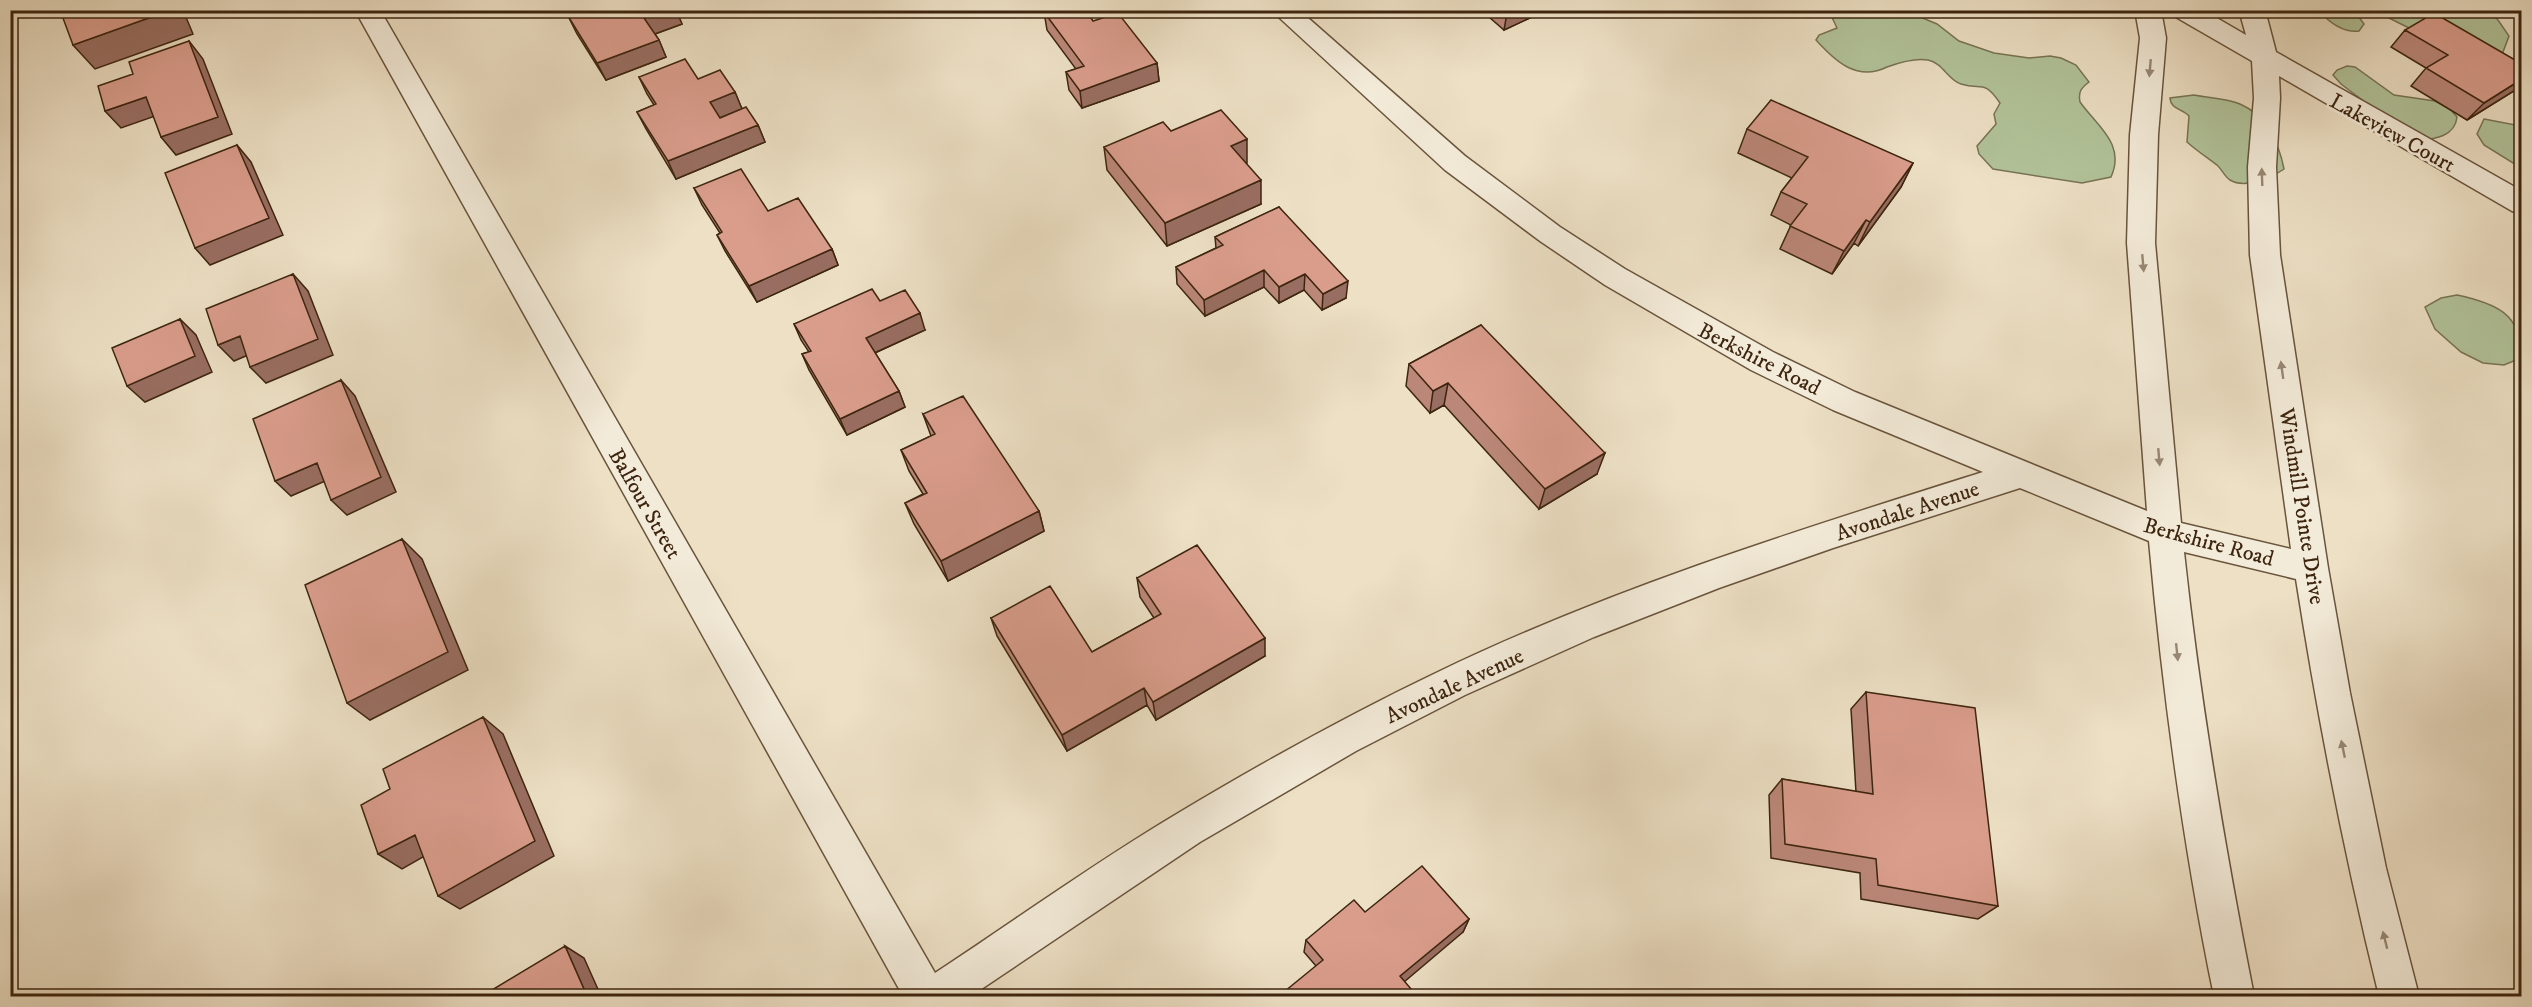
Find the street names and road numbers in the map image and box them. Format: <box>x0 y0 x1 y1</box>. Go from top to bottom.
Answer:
street label: Lakeview Court <box>2325 88 2460 179</box>
street label: Berkshire Road <box>1693 317 1825 402</box>
street label: Windmill Pointe Drive <box>2273 405 2330 606</box>
street label: Balfour Street <box>602 444 687 564</box>
street label: Avondale Avenue <box>1832 476 1983 547</box>
street label: Berkshire Road <box>2140 512 2277 573</box>
street label: Avondale Avenue <box>1381 643 1528 730</box>

